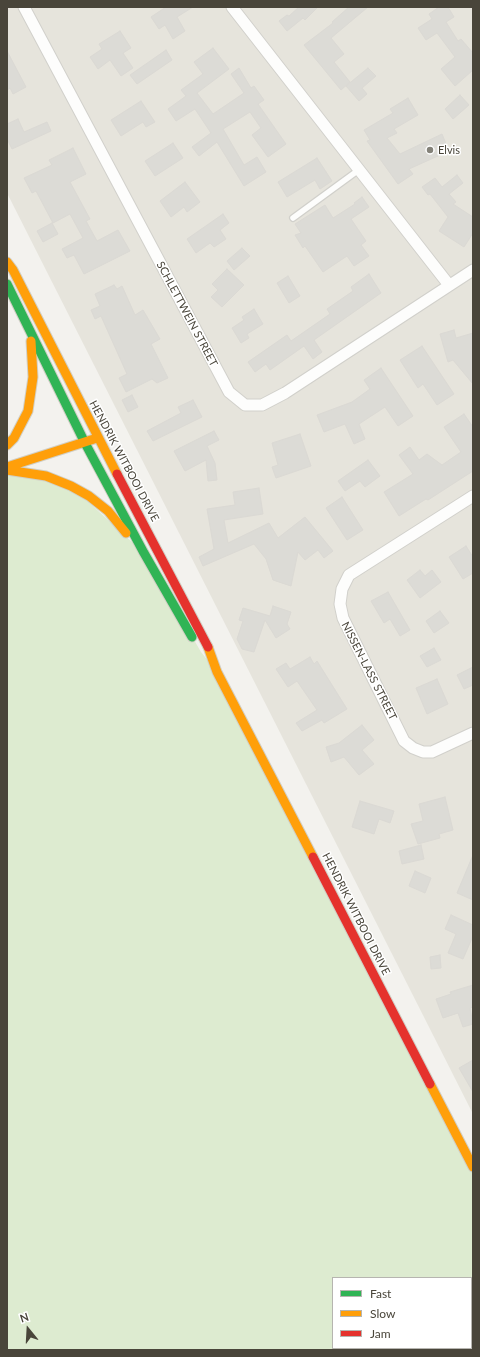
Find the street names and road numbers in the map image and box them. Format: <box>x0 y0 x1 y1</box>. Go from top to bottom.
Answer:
street label: SCHLETTWEIN STREET <box>154 259 220 369</box>
street label: HENDRIK WITBOOI DRIVE <box>86 398 162 524</box>
street label: NISSEN-LASS STREET <box>338 620 400 722</box>
street label: HENDRIK WITBOOI DRIVE <box>319 851 393 977</box>

